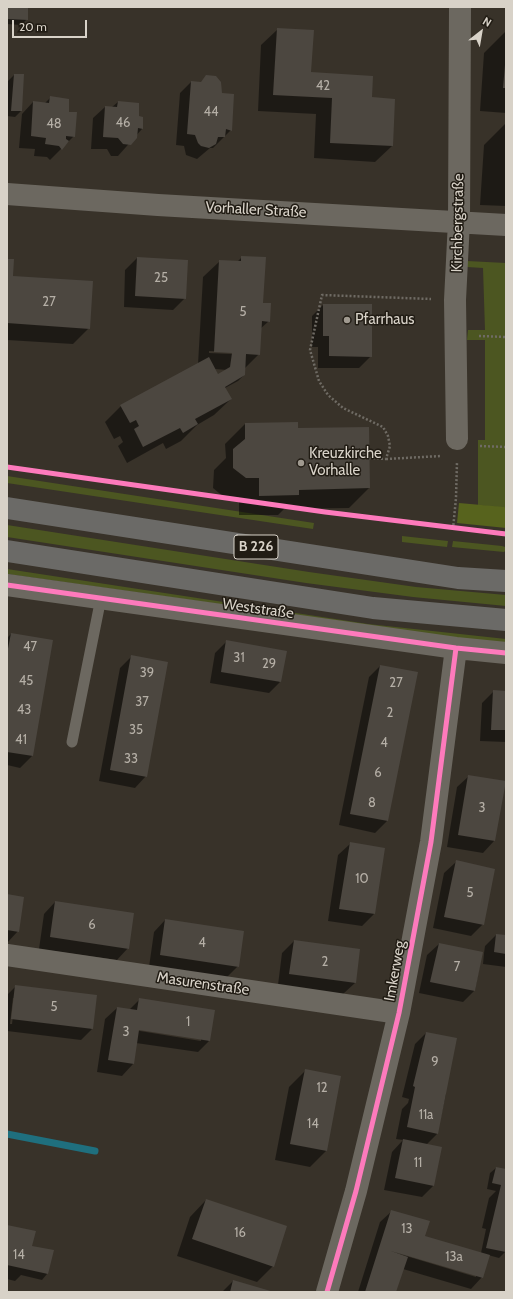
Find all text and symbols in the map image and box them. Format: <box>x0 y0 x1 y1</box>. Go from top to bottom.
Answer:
scale bar <box>14 12 89 38</box>
north arrow <box>461 12 501 52</box>
text: N <box>480 14 494 30</box>
text: 20 m <box>19 19 47 34</box>
house number: 42 <box>316 78 330 94</box>
house number: 44 <box>203 104 219 120</box>
house number: 46 <box>116 115 130 131</box>
house number: 48 <box>46 116 62 132</box>
street label: Kirchbergstraße <box>448 173 468 273</box>
street label: Vorhaller Straße <box>205 198 307 222</box>
house number: 25 <box>154 270 168 286</box>
house number: 27 <box>42 294 56 310</box>
house number: 5 <box>239 304 247 320</box>
place label: Pfarrhaus <box>355 311 415 329</box>
marker: Pfarrhaus <box>342 315 352 325</box>
place label: Kreuzkirche Vorhalle <box>309 445 382 480</box>
marker: Kreuzkirche Vorhalle <box>296 458 306 468</box>
road number: B 226 <box>234 535 278 559</box>
street label: Weststraße <box>221 595 295 623</box>
house number: 47 <box>23 639 37 655</box>
house number: 31 <box>233 650 245 666</box>
house number: 29 <box>262 656 276 672</box>
house number: 39 <box>140 665 154 681</box>
house number: 45 <box>19 673 33 689</box>
house number: 27 <box>389 675 403 691</box>
house number: 37 <box>135 694 149 710</box>
house number: 43 <box>17 702 31 718</box>
house number: 2 <box>387 705 393 721</box>
house number: 35 <box>129 722 143 738</box>
house number: 41 <box>15 732 27 748</box>
house number: 4 <box>380 735 388 751</box>
house number: 33 <box>124 751 138 767</box>
house number: 6 <box>374 765 382 781</box>
house number: 8 <box>368 795 376 811</box>
house number: 3 <box>478 800 486 816</box>
house number: 10 <box>355 871 369 887</box>
house number: 5 <box>466 885 474 901</box>
house number: 6 <box>88 917 96 933</box>
house number: 4 <box>198 935 206 951</box>
street label: Imkerweg <box>381 939 409 1003</box>
house number: 2 <box>322 954 328 970</box>
house number: 7 <box>454 959 460 975</box>
street label: Masurenstraße <box>156 969 250 999</box>
house number: 5 <box>50 999 58 1015</box>
house number: 1 <box>186 1014 190 1030</box>
house number: 3 <box>122 1024 130 1040</box>
house number: 9 <box>431 1054 439 1070</box>
house number: 12 <box>316 1080 328 1096</box>
house number: 11a <box>419 1107 433 1123</box>
house number: 14 <box>307 1116 319 1132</box>
house number: 11 <box>414 1155 422 1171</box>
house number: 13 <box>401 1221 413 1237</box>
house number: 16 <box>234 1225 246 1241</box>
house number: 14 <box>13 1247 25 1263</box>
house number: 13a <box>445 1249 463 1265</box>

